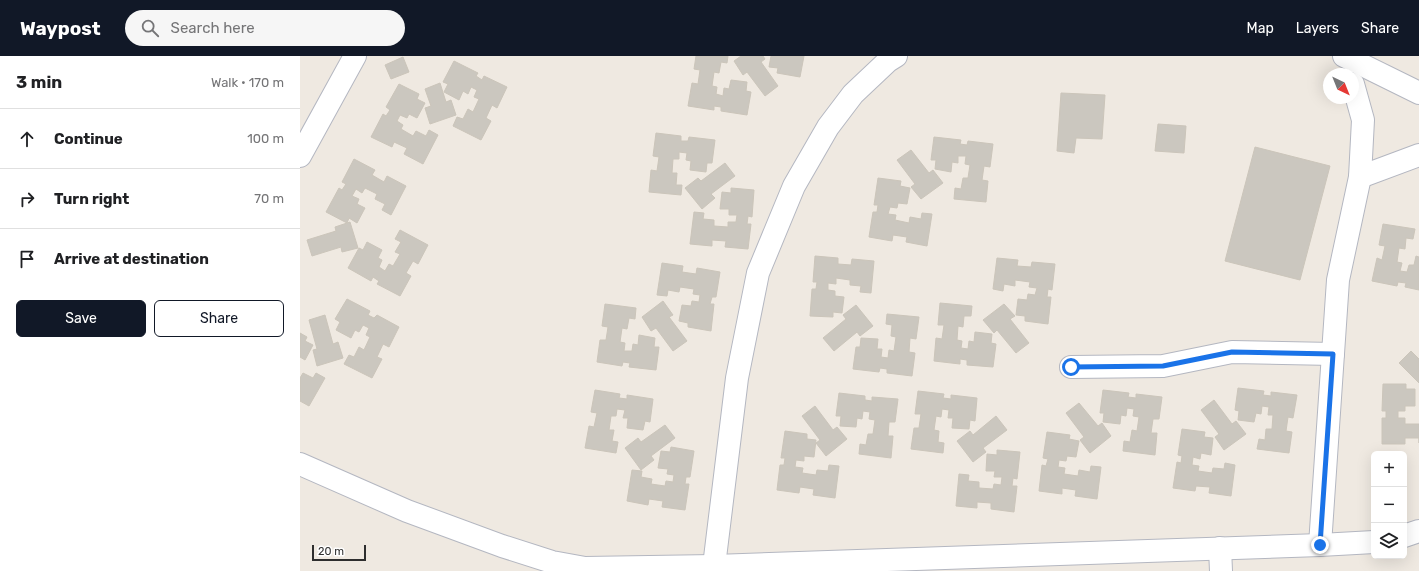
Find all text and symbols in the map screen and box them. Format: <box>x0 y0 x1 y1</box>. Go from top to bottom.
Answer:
search box <box>125 10 405 46</box>
text: Waypost <box>20 17 101 40</box>
icon: search <box>139 17 161 39</box>
text: Search here <box>171 19 255 37</box>
text: Map <box>1247 20 1274 37</box>
text: Layers <box>1296 20 1339 37</box>
text: Share <box>1361 20 1399 37</box>
north arrow <box>1323 68 1359 104</box>
text: 3 min <box>16 72 62 92</box>
text: Walk · 170 m <box>211 75 284 90</box>
icon: ahead <box>16 128 38 150</box>
text: Continue <box>54 130 123 148</box>
text: 100 m <box>247 131 284 146</box>
icon: right <box>16 188 38 210</box>
text: Turn right <box>54 190 129 208</box>
text: 70 m <box>254 191 284 206</box>
icon: arrive <box>16 248 38 270</box>
text: Arrive at destination <box>54 250 209 268</box>
button: Save <box>16 300 146 337</box>
button: Share <box>154 300 284 337</box>
route start <box>1062 358 1080 376</box>
map controls <box>1371 451 1407 559</box>
button: + <box>1371 451 1407 487</box>
button: − <box>1371 487 1407 523</box>
button: layers <box>1371 523 1407 559</box>
route end <box>1311 536 1329 554</box>
scale bar <box>312 543 366 562</box>
text: 20 m <box>318 545 344 558</box>

